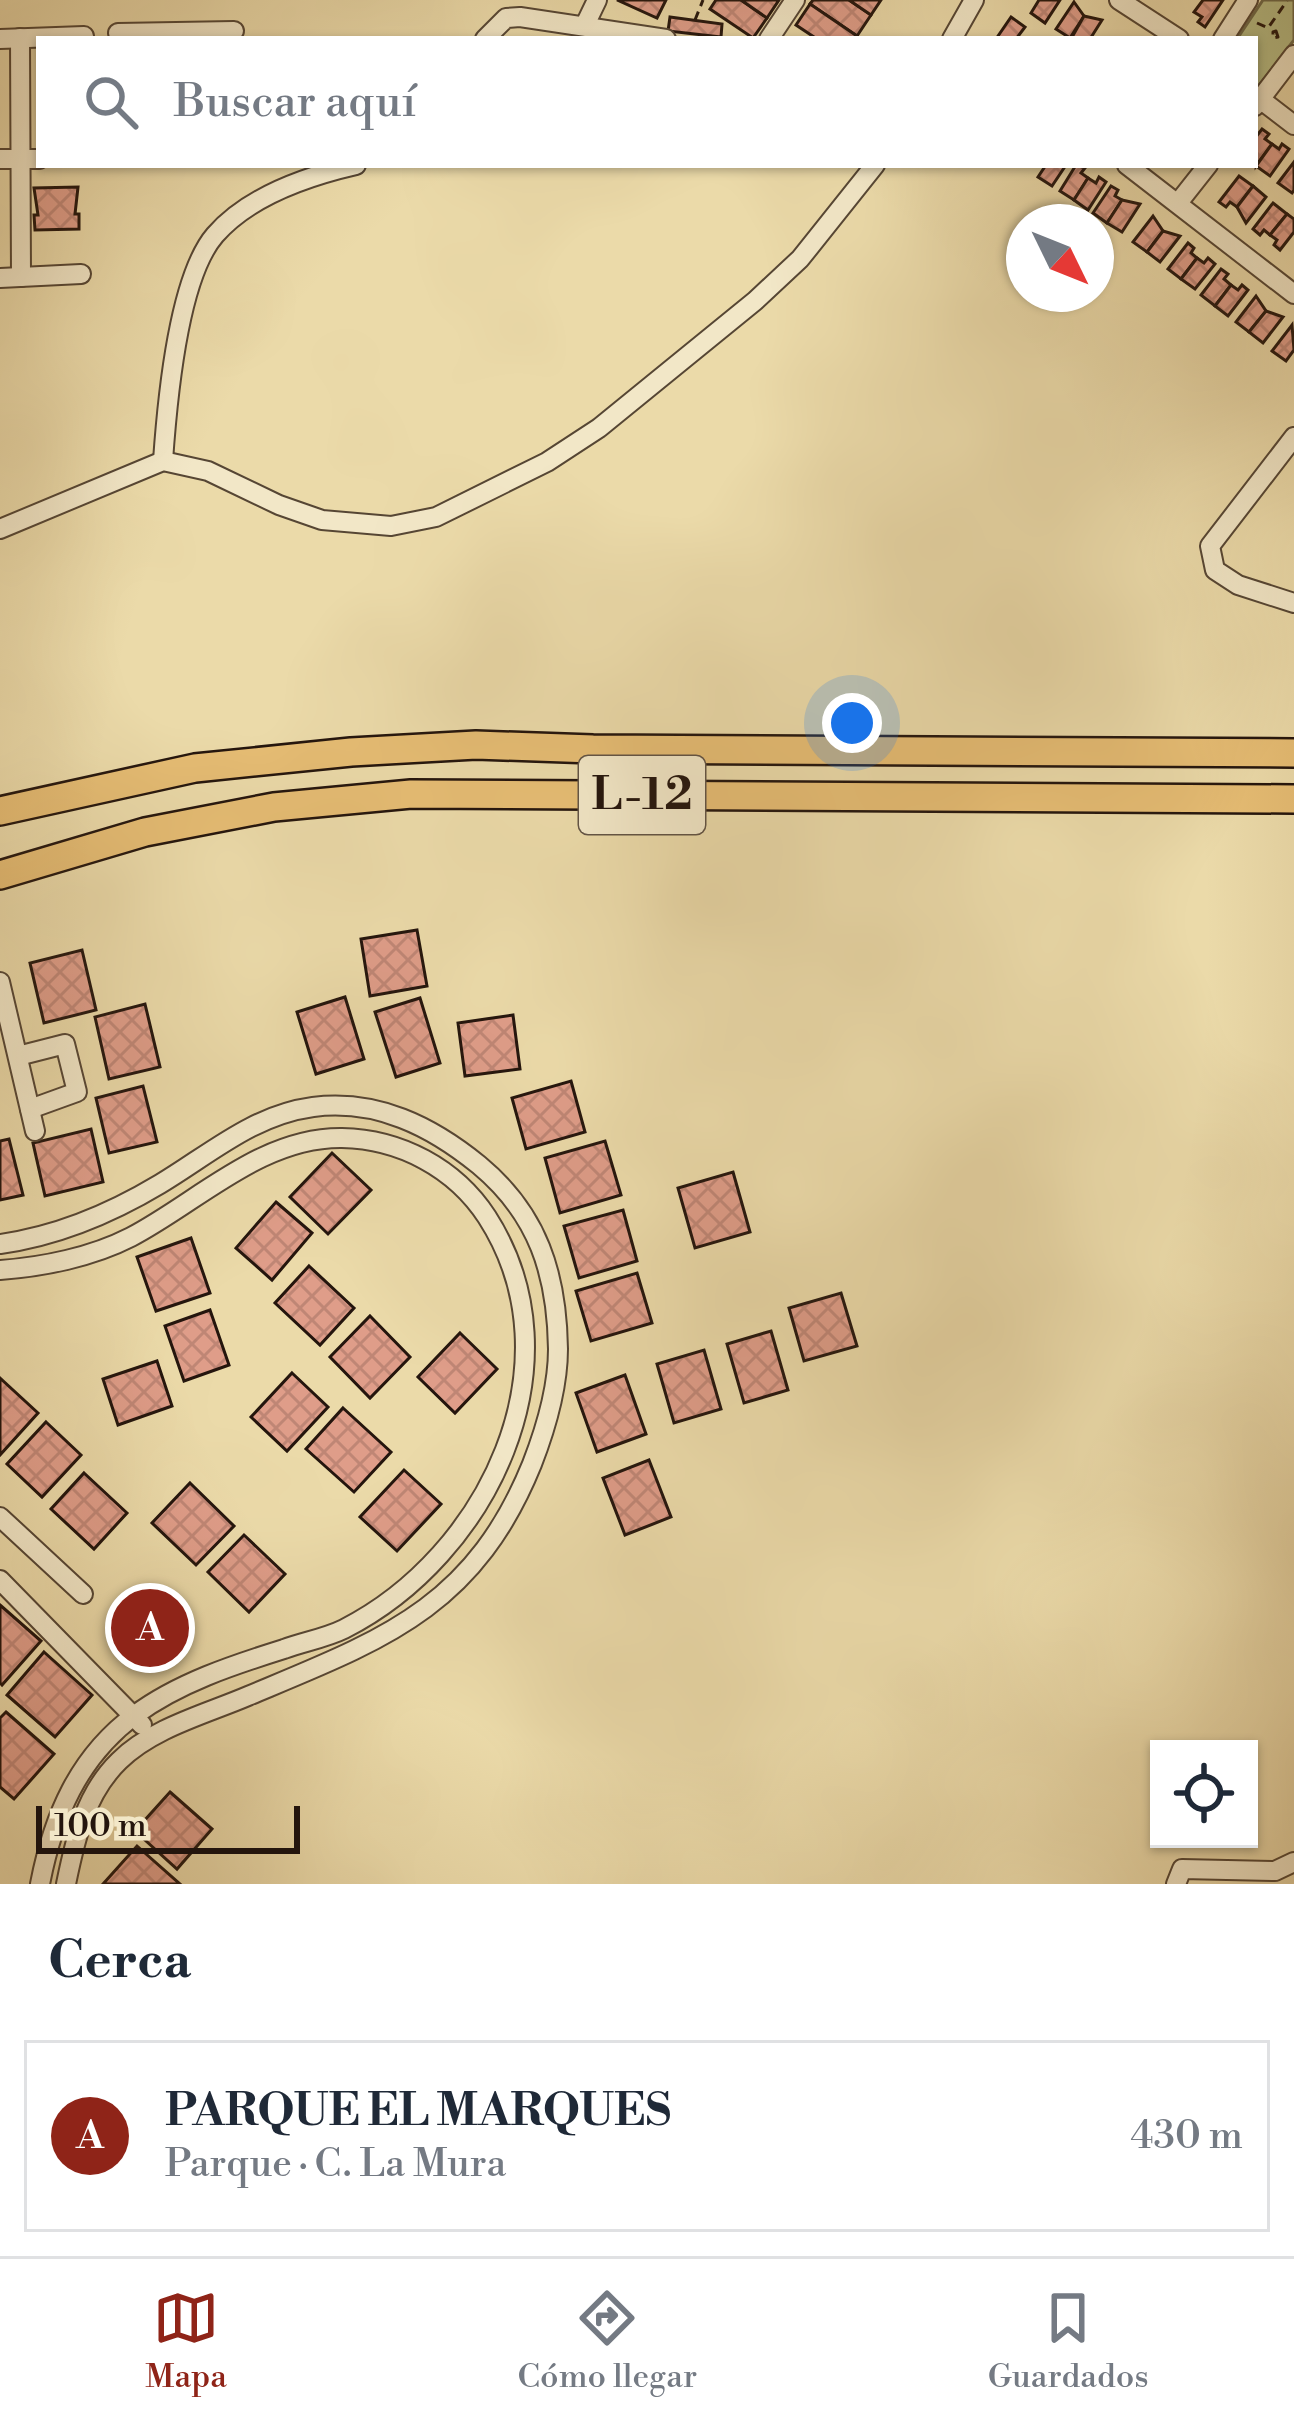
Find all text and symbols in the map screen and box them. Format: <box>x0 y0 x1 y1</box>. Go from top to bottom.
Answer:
search box <box>36 36 1258 168</box>
icon: search <box>78 69 144 135</box>
text: Buscar aquí <box>174 74 416 131</box>
north arrow <box>1006 204 1114 312</box>
your location <box>822 693 882 753</box>
road number: L-12 <box>579 756 705 834</box>
pin: A <box>111 1583 189 1673</box>
map controls <box>1150 1740 1258 1848</box>
button: locate <box>1150 1740 1258 1848</box>
scale bar <box>36 1800 300 1853</box>
text: 100 m <box>54 1806 147 1847</box>
text: Cerca <box>48 1930 191 1994</box>
text: PARQUE EL MARQUES <box>165 2083 671 2140</box>
text: A <box>76 2112 104 2161</box>
text: 430 m <box>1130 2112 1243 2161</box>
text: Parque · C. La Mura <box>165 2140 506 2189</box>
tab: Mapa <box>145 2285 227 2398</box>
tab: Cómo llegar <box>517 2285 697 2398</box>
tab: Guardados <box>988 2285 1149 2398</box>

